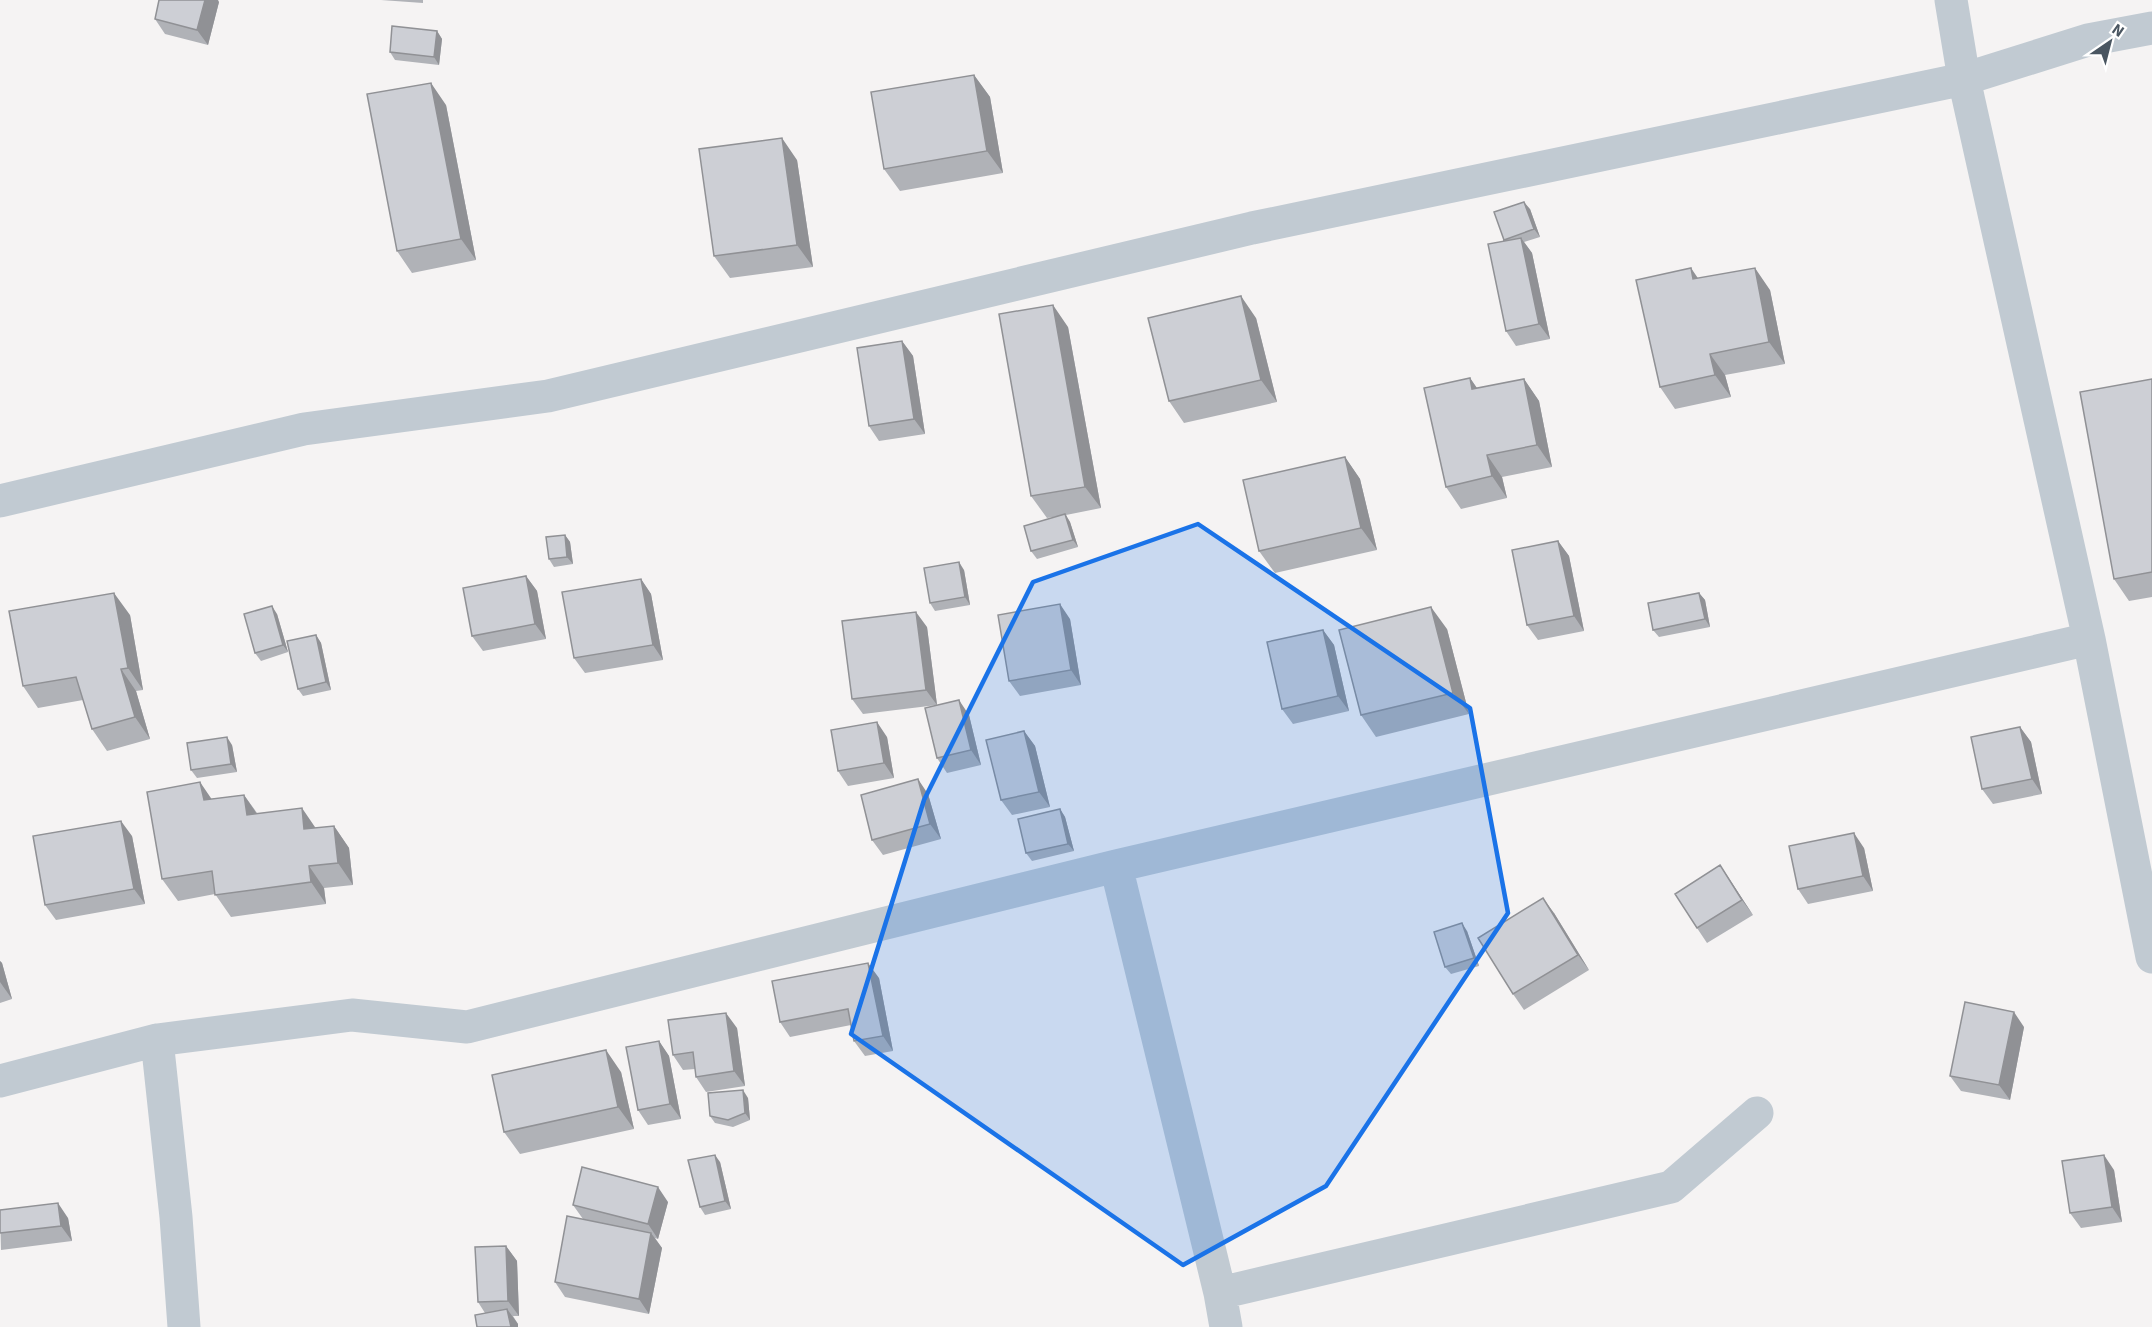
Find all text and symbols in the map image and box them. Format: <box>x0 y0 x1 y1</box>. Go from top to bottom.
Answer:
north arrow <box>2080 12 2140 72</box>
text: N <box>2107 18 2129 43</box>

